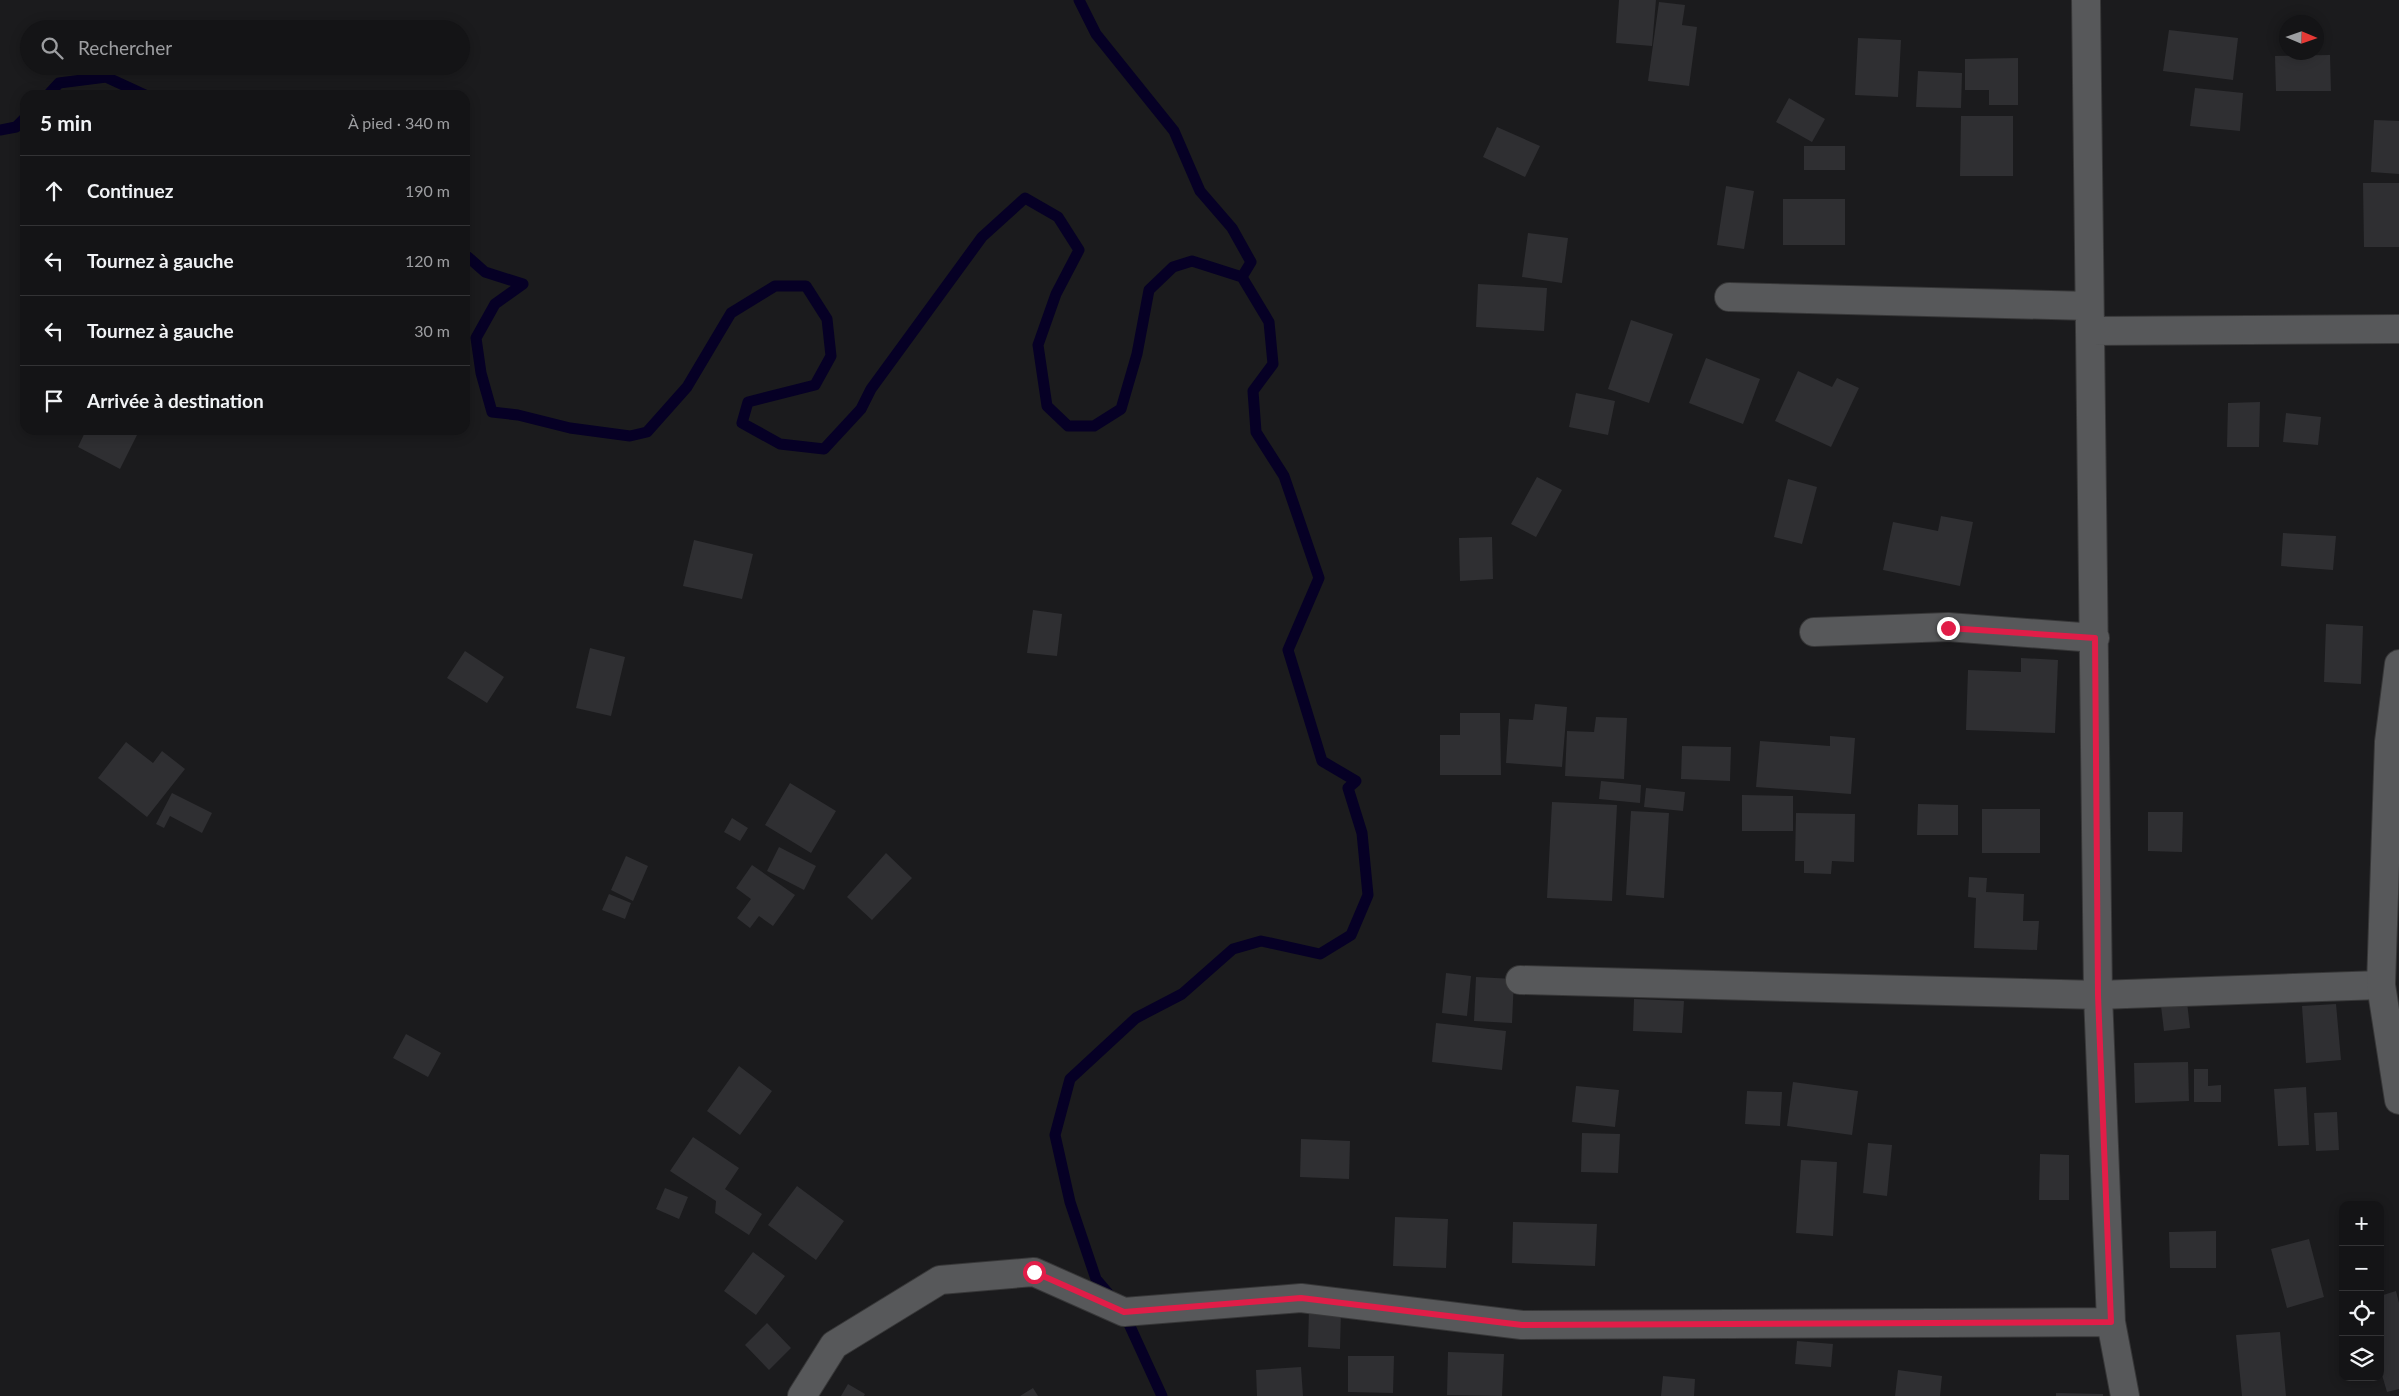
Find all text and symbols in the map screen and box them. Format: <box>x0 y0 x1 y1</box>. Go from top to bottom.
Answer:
north arrow <box>2279 15 2324 60</box>
search box <box>20 20 470 75</box>
icon: search <box>38 34 66 62</box>
text: Rechercher <box>78 36 172 59</box>
text: 5 min <box>40 110 92 135</box>
text: À pied · 340 m <box>348 113 450 132</box>
icon: ahead <box>40 177 68 205</box>
text: Continuez <box>87 179 173 202</box>
text: 190 m <box>405 181 450 200</box>
icon: left <box>40 247 68 275</box>
text: Tournez à gauche <box>87 249 234 272</box>
text: 120 m <box>405 251 450 270</box>
icon: left <box>40 317 68 345</box>
text: Tournez à gauche <box>87 319 234 342</box>
text: 30 m <box>414 321 450 340</box>
icon: arrive <box>40 387 68 415</box>
text: Arrivée à destination <box>87 389 264 412</box>
route end <box>1937 617 1960 640</box>
map controls <box>2339 1201 2384 1381</box>
button: + <box>2339 1201 2384 1246</box>
button: − <box>2339 1246 2384 1291</box>
route start <box>1023 1261 1046 1284</box>
button: locate <box>2339 1291 2384 1336</box>
button: layers <box>2339 1336 2384 1381</box>

